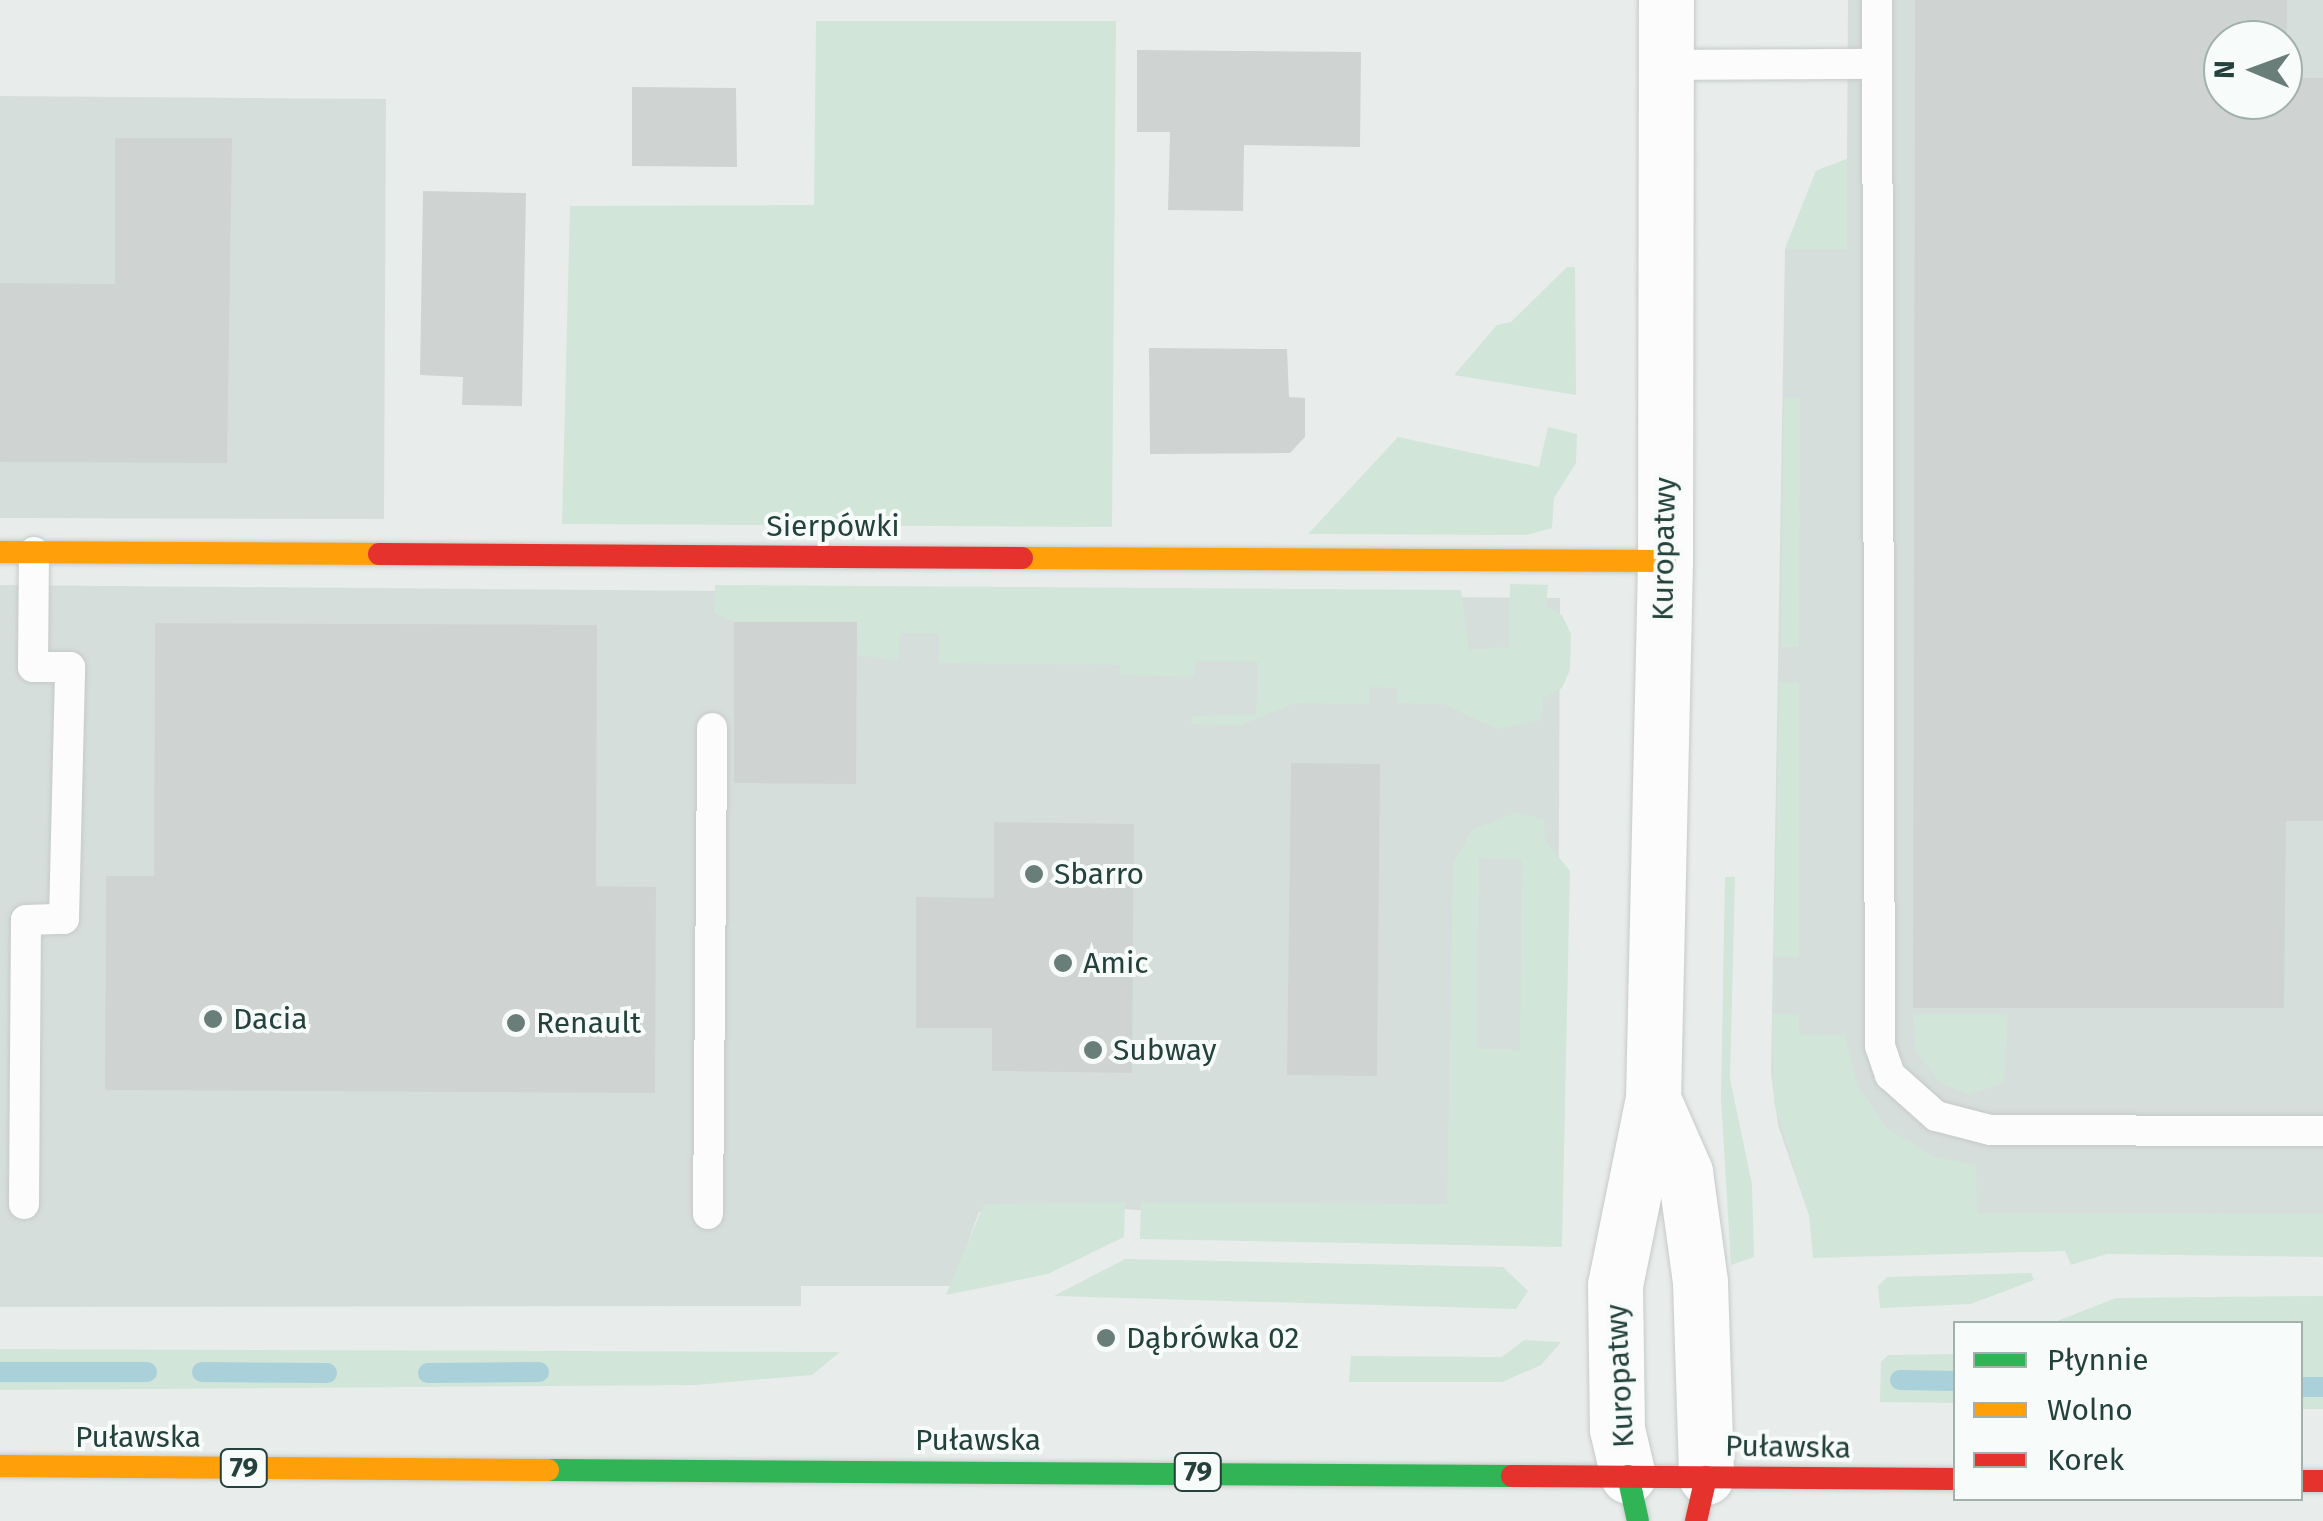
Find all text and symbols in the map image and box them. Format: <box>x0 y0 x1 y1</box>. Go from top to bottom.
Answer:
north arrow <box>2203 20 2303 120</box>
text: N <box>2208 60 2241 79</box>
street label: Kuropatwy <box>1645 477 1683 621</box>
street label: Sierpówki <box>766 508 900 544</box>
place label: Sbarro <box>1054 856 1144 892</box>
marker: Sbarro <box>1023 863 1045 885</box>
place label: Amic <box>1083 945 1149 981</box>
marker: Amic <box>1052 952 1074 974</box>
place label: Dacia <box>233 1001 307 1037</box>
place label: Renault <box>536 1005 641 1041</box>
marker: Dacia <box>202 1008 224 1030</box>
marker: Renault <box>505 1012 527 1034</box>
place label: Subway <box>1113 1032 1216 1068</box>
marker: Subway <box>1082 1039 1104 1061</box>
street label: Kuropatwy <box>1598 1303 1642 1449</box>
place label: Dąbrówka 02 <box>1126 1320 1299 1356</box>
legend <box>1953 1321 2303 1501</box>
marker: Dąbrówka 02 <box>1095 1327 1117 1349</box>
text: Płynnie <box>2047 1342 2149 1378</box>
text: Wolno <box>2047 1392 2133 1428</box>
street label: Puławska <box>75 1419 201 1455</box>
street label: Puławska <box>915 1422 1041 1458</box>
street label: Puławska <box>1725 1428 1851 1466</box>
text: Korek <box>2047 1442 2124 1478</box>
road number: 79 <box>219 1445 269 1491</box>
road number: 79 <box>1173 1449 1223 1495</box>

